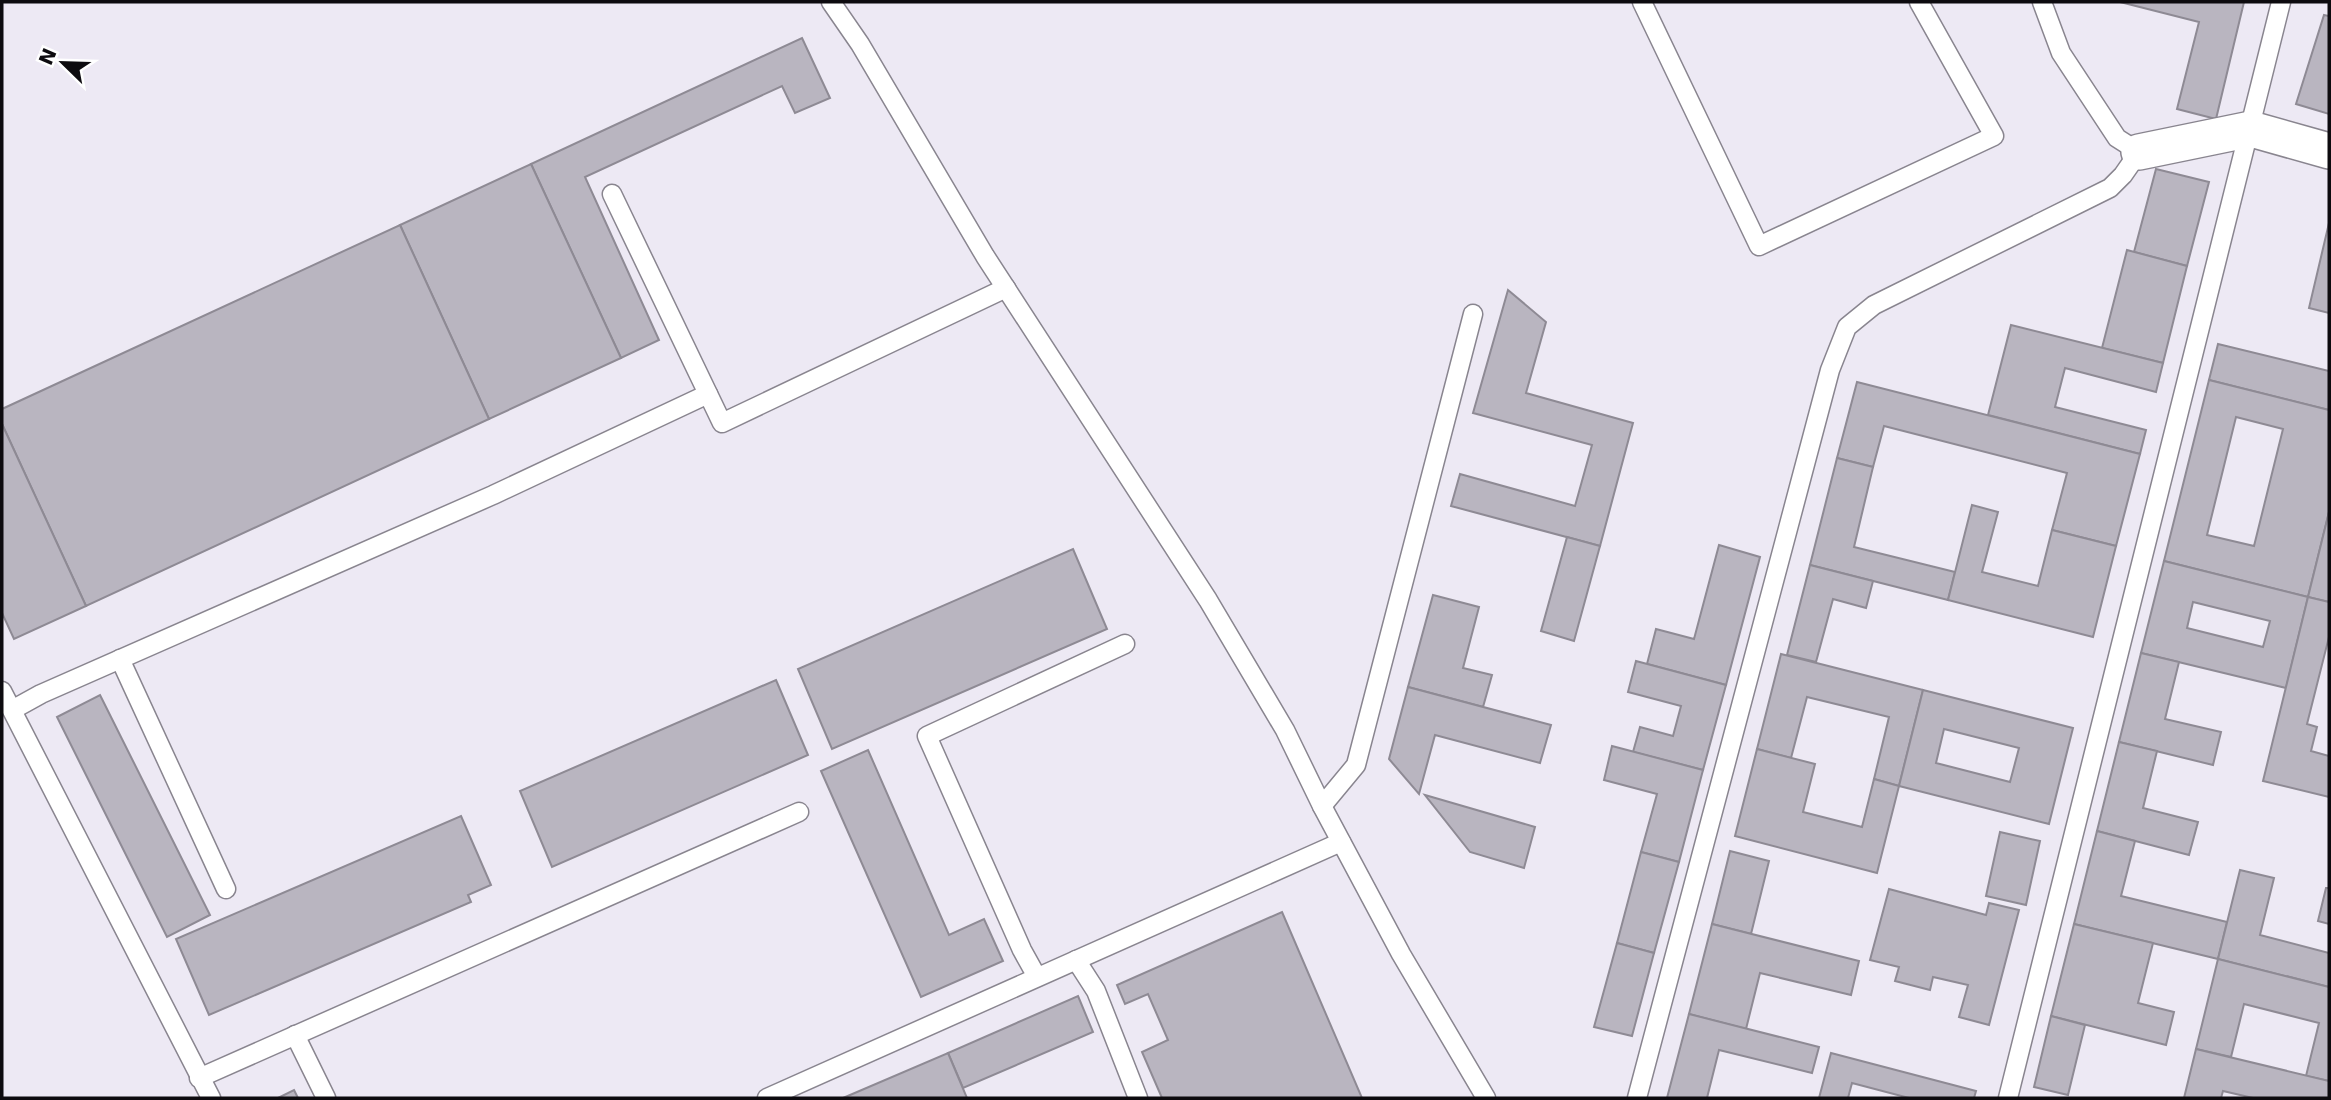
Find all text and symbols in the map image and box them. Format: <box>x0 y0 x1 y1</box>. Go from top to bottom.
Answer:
north arrow <box>28 28 98 98</box>
text: N <box>34 45 61 68</box>

